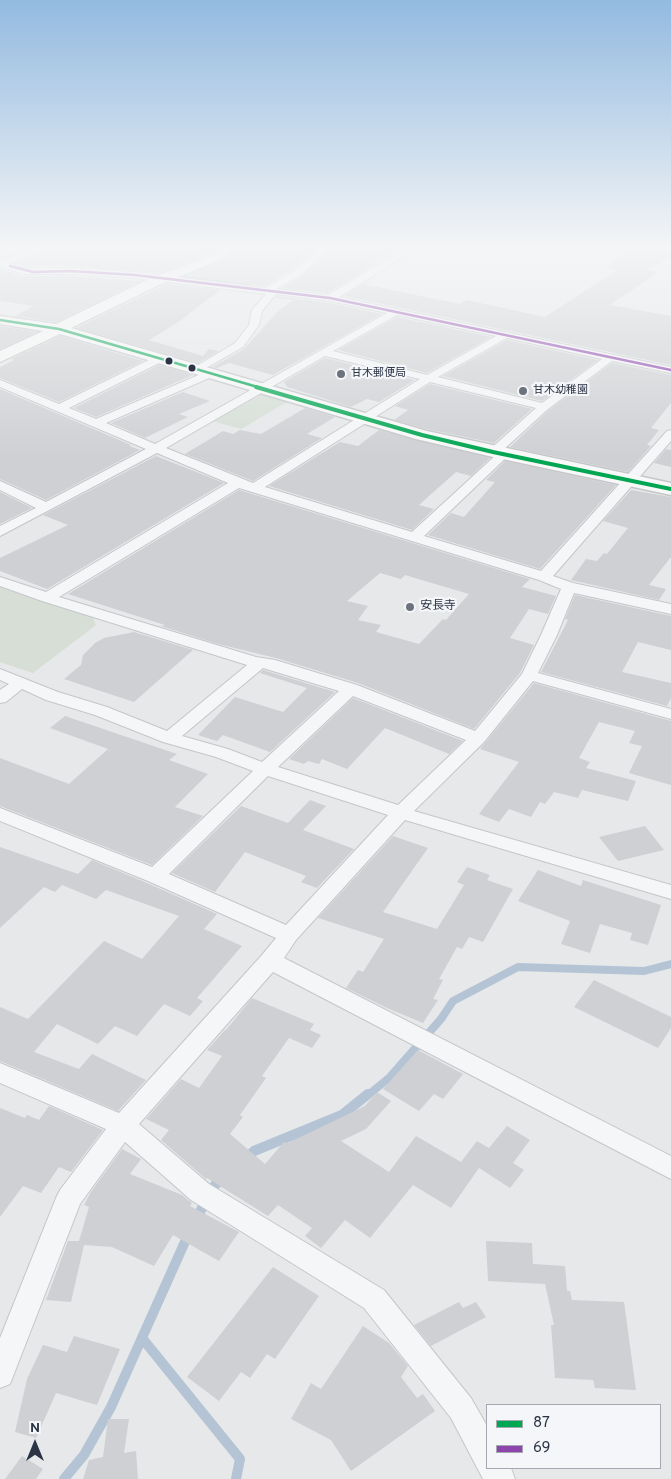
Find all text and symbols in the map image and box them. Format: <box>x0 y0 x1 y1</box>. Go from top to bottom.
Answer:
unlabelled marker <box>164 356 174 366</box>
unlabelled marker <box>187 363 197 373</box>
place label: 甘木郵便局 <box>351 367 406 381</box>
marker: 甘木郵便局 <box>335 368 347 380</box>
place label: 甘木幼稚園 <box>533 384 588 398</box>
marker: 甘木幼稚園 <box>517 385 529 397</box>
place label: 安長寺 <box>420 600 456 614</box>
marker: 安長寺 <box>404 601 416 613</box>
legend <box>486 1404 661 1469</box>
text: 87 <box>533 1414 550 1433</box>
north arrow <box>10 1419 60 1469</box>
text: N <box>30 1420 40 1437</box>
text: 69 <box>533 1439 550 1458</box>

